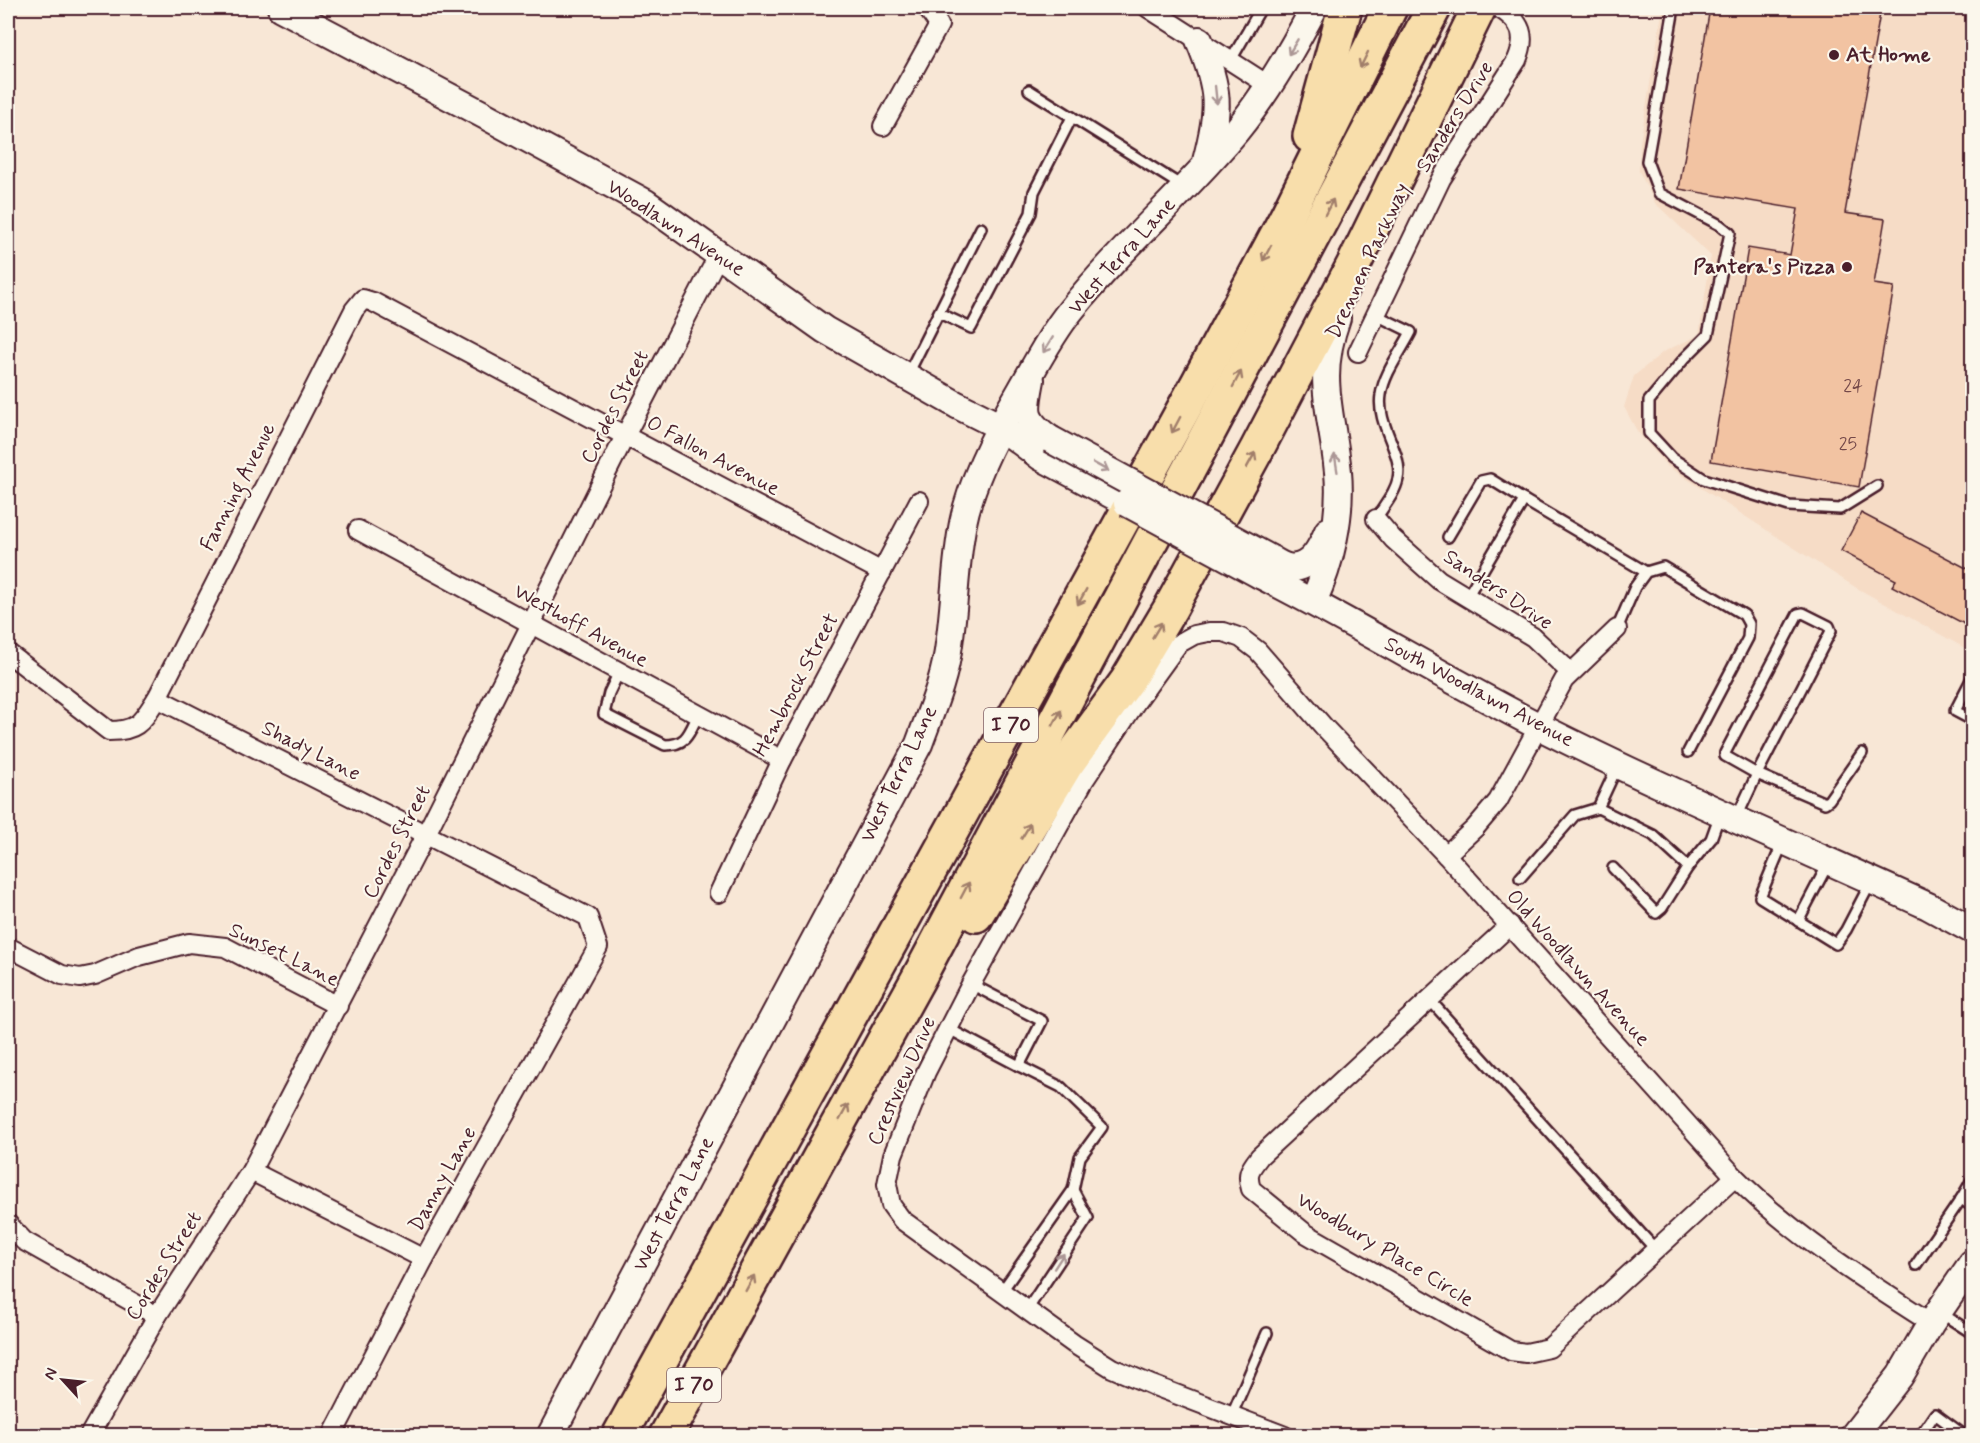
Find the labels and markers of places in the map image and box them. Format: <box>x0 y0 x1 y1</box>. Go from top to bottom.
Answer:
place label: At Home <box>1846 41 1931 69</box>
marker: At Home <box>1827 48 1841 62</box>
place label: Pantera's Pizza <box>1693 253 1835 281</box>
marker: Pantera's Pizza <box>1840 260 1854 274</box>

